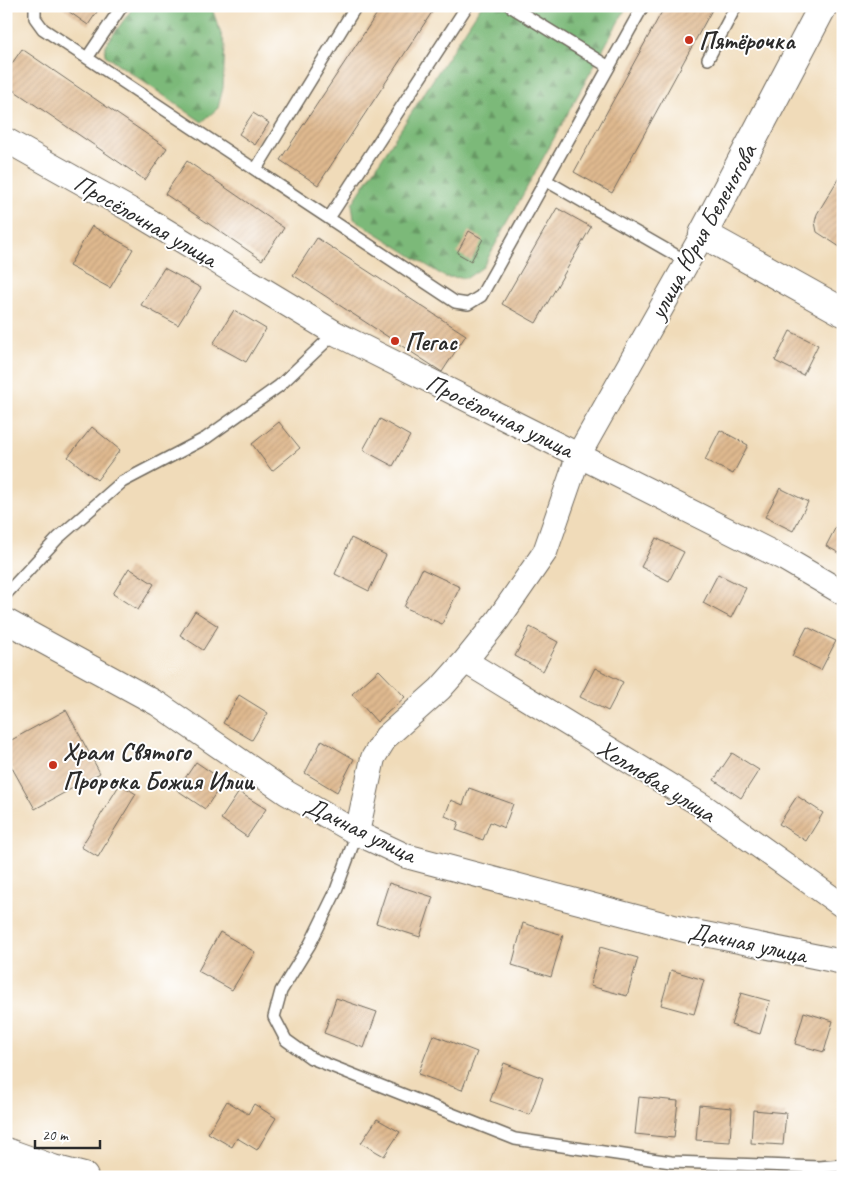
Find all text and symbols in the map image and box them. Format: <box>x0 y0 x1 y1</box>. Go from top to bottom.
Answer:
place label: Пятёрочка <box>699 25 797 57</box>
marker: Пятёрочка <box>683 34 695 46</box>
street label: улица Юрия Беленогова <box>641 137 765 326</box>
street label: Просёлочная улица <box>68 167 225 276</box>
place label: Пегас <box>405 326 458 358</box>
marker: Пегас <box>389 335 401 347</box>
street label: Просёлочная улица <box>421 366 581 467</box>
street label: Холмовая улица <box>592 732 723 831</box>
place label: Храм Святого Пророка Божия Илии <box>63 736 256 797</box>
marker: Храм Святого Пророка Божия Илии <box>47 759 59 771</box>
street label: Дачная улица <box>300 789 424 872</box>
street label: Дачная улица <box>686 915 812 972</box>
scale bar <box>35 1118 100 1150</box>
text: 20 m <box>42 1126 69 1145</box>

